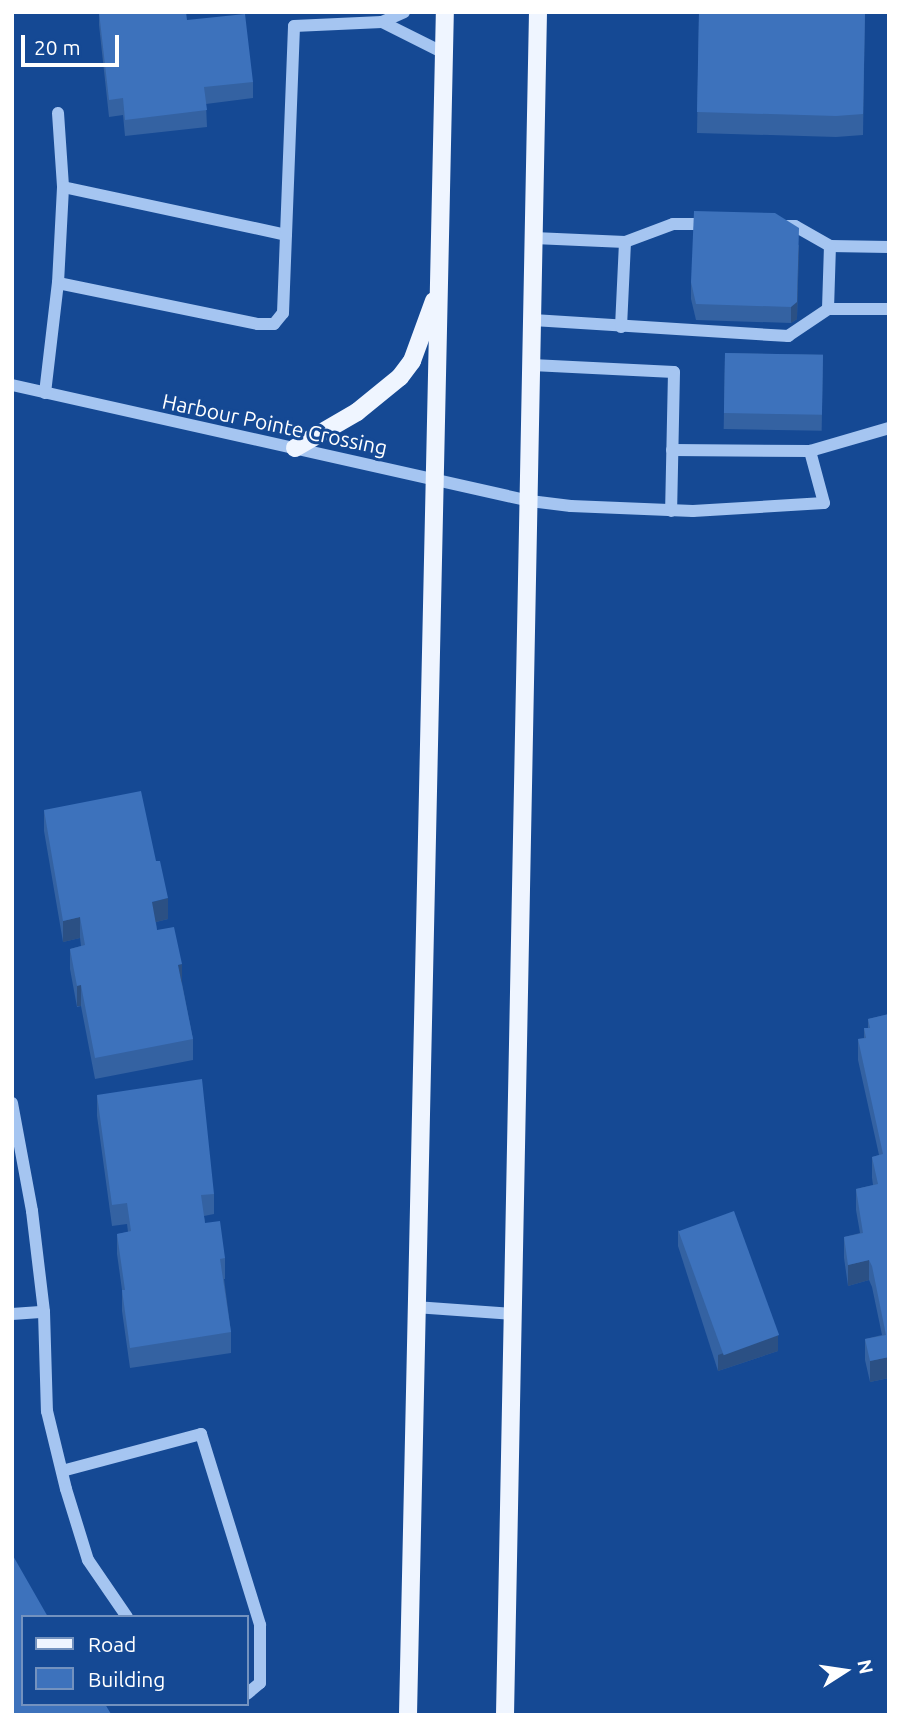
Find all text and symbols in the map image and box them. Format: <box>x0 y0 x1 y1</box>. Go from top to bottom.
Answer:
scale bar <box>24 21 122 65</box>
text: 20 m <box>34 35 81 59</box>
street label: Harbour Pointe Crossing <box>160 388 390 460</box>
legend <box>21 1615 248 1706</box>
text: Road <box>88 1632 136 1656</box>
north arrow <box>810 1636 880 1706</box>
text: N <box>853 1657 878 1676</box>
text: Building <box>88 1667 165 1691</box>

